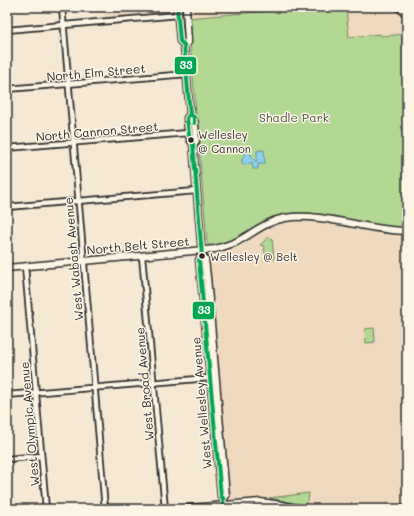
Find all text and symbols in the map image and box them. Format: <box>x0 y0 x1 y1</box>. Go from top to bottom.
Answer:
line badge: 33 <box>174 56 197 75</box>
text: 33 <box>179 57 193 72</box>
street label: North Elm Street <box>46 60 146 84</box>
park label: Shadle Park <box>259 109 329 125</box>
street label: North Cannon Street <box>35 118 159 144</box>
place label: Wellesley @ Cannon <box>198 127 251 156</box>
marker: Wellesley @ Cannon <box>186 135 196 145</box>
street label: West Wabash Avenue <box>60 197 86 321</box>
street label: North Belt Street <box>86 233 190 257</box>
place label: Wellesley @ Belt <box>210 249 298 264</box>
marker: Wellesley @ Belt <box>197 251 207 261</box>
line badge: 33 <box>192 301 215 320</box>
text: 33 <box>197 302 211 317</box>
street label: West Broad Avenue <box>131 327 157 441</box>
street label: West Wellesley Avenue <box>187 336 215 470</box>
street label: West Olympic Avenue <box>16 361 42 487</box>

